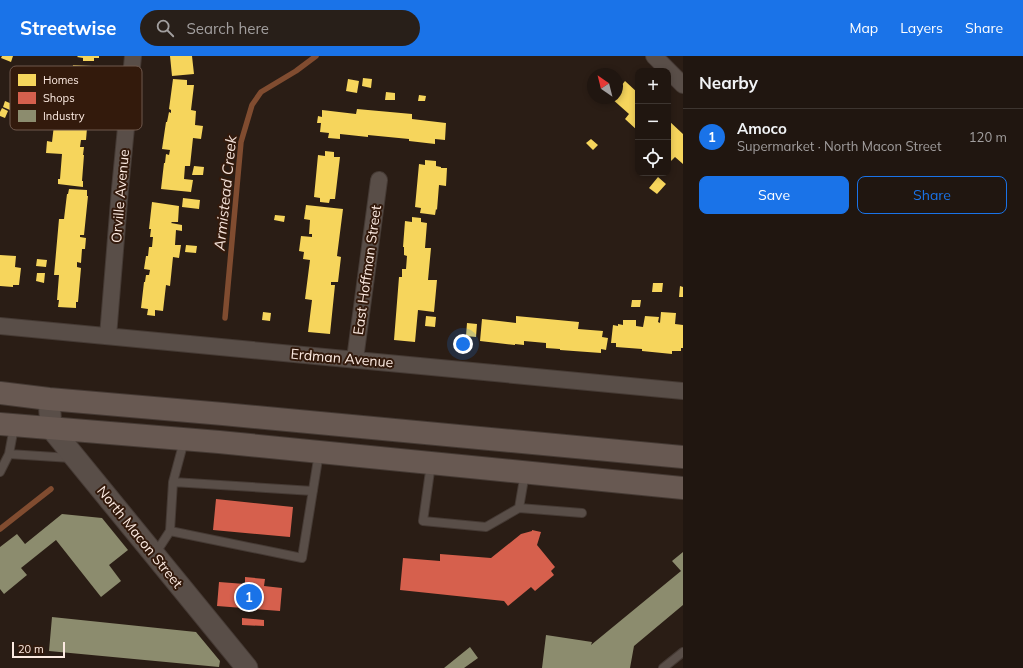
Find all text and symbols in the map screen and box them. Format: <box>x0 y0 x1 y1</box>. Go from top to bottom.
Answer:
search box <box>140 10 420 46</box>
text: Streetwise <box>20 16 116 40</box>
icon: search <box>154 17 176 39</box>
text: Search here <box>186 19 269 38</box>
text: Map <box>849 19 878 37</box>
text: Layers <box>900 19 943 37</box>
text: Share <box>965 19 1003 37</box>
legend <box>10 66 142 130</box>
north arrow <box>587 68 623 104</box>
map controls <box>635 68 671 176</box>
button: + <box>635 68 671 104</box>
text: Nearby <box>699 72 758 93</box>
text: Homes <box>43 73 79 87</box>
text: Shops <box>43 91 75 105</box>
button: − <box>635 104 671 140</box>
text: Industry <box>43 109 85 123</box>
text: Amoco <box>737 119 787 138</box>
text: 1 <box>708 129 716 145</box>
text: 120 m <box>969 129 1007 145</box>
water label: Armistead Creek <box>209 133 241 252</box>
text: Supermarket · North Macon Street <box>737 138 941 154</box>
button: locate <box>635 140 671 176</box>
street label: Orville Avenue <box>107 149 133 243</box>
button: Save <box>699 176 849 214</box>
button: Share <box>857 176 1007 214</box>
street label: East Hoffman Street <box>349 204 385 336</box>
your location <box>453 334 473 354</box>
street label: Erdman Avenue <box>290 345 394 371</box>
street label: North Macon Street <box>93 482 187 592</box>
pin: 1 <box>236 582 262 612</box>
scale bar <box>12 640 65 659</box>
text: 20 m <box>18 642 44 656</box>

